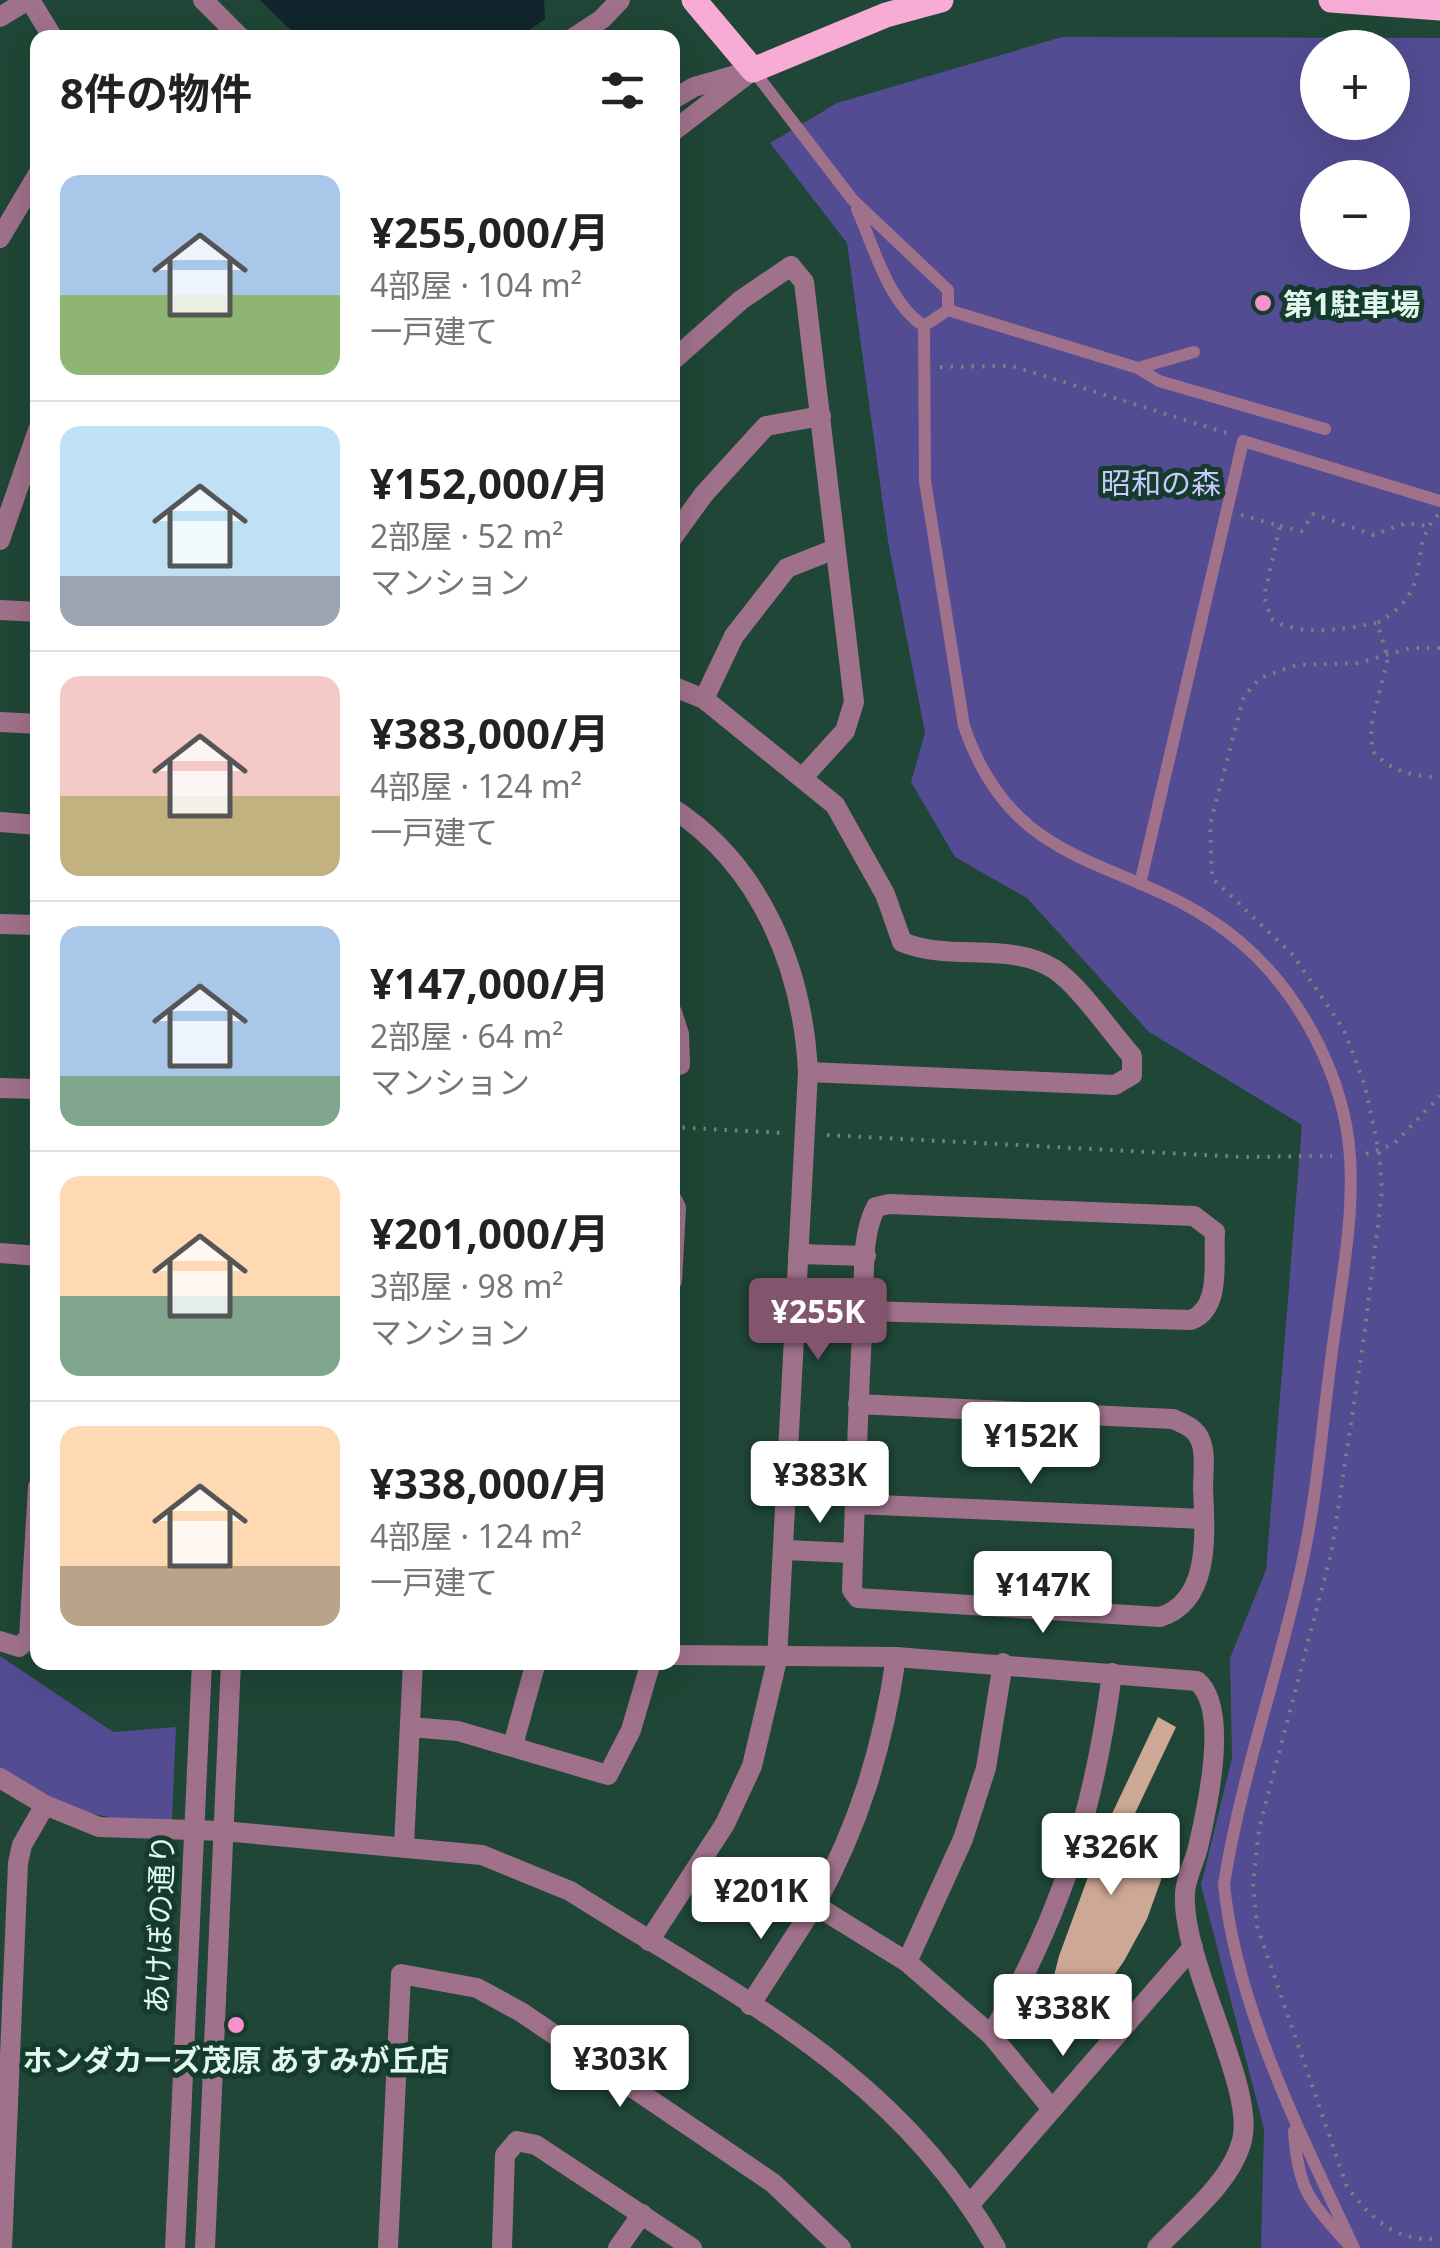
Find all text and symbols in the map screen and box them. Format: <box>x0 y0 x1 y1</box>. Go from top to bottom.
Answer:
map controls <box>1300 30 1410 270</box>
button: + <box>1300 30 1410 140</box>
icon: filters <box>595 63 650 118</box>
text: 8件の物件 <box>60 64 252 121</box>
button: − <box>1300 160 1410 270</box>
text: ¥255,000/月 <box>370 203 610 260</box>
icon: home <box>140 215 260 335</box>
text: 4部屋 · 104 m² <box>370 263 582 306</box>
place label: 第1駐車場 <box>1283 283 1420 324</box>
marker: 第1駐車場 <box>1252 292 1274 314</box>
text: 一戸建て <box>370 309 498 352</box>
text: ¥152,000/月 <box>370 454 610 511</box>
park label: 昭和の森 <box>1101 462 1221 503</box>
icon: home <box>140 466 260 586</box>
text: 2部屋 · 52 m² <box>370 514 564 557</box>
text: マンション <box>370 560 530 603</box>
text: ¥383,000/月 <box>370 704 610 761</box>
icon: home <box>140 716 260 836</box>
text: 4部屋 · 124 m² <box>370 764 582 807</box>
text: 一戸建て <box>370 810 498 853</box>
text: ¥147,000/月 <box>370 954 610 1011</box>
icon: home <box>140 966 260 1086</box>
text: 2部屋 · 64 m² <box>370 1014 564 1057</box>
text: マンション <box>370 1060 530 1103</box>
text: ¥201,000/月 <box>370 1204 610 1261</box>
icon: home <box>140 1216 260 1336</box>
text: 3部屋 · 98 m² <box>370 1264 564 1307</box>
pin: ¥255K <box>748 1278 888 1363</box>
text: ¥255K <box>771 1289 865 1332</box>
text: マンション <box>370 1310 530 1353</box>
pin: ¥152K <box>961 1402 1101 1487</box>
text: ¥152K <box>984 1413 1078 1456</box>
pin: ¥383K <box>750 1441 890 1526</box>
text: ¥383K <box>773 1452 867 1495</box>
text: ¥338,000/月 <box>370 1454 610 1511</box>
icon: home <box>140 1466 260 1586</box>
text: 4部屋 · 124 m² <box>370 1514 582 1557</box>
pin: ¥147K <box>973 1551 1113 1636</box>
text: 一戸建て <box>370 1560 498 1603</box>
text: ¥147K <box>996 1562 1090 1605</box>
pin: ¥326K <box>1041 1813 1181 1898</box>
text: ¥326K <box>1064 1824 1158 1867</box>
street label: あけぼの通り <box>135 1833 183 2015</box>
pin: ¥201K <box>691 1857 831 1942</box>
text: ¥201K <box>714 1868 808 1911</box>
pin: ¥338K <box>993 1974 1133 2059</box>
text: ¥338K <box>1016 1985 1110 2028</box>
marker: ホンダカーズ茂原 あすみが丘店 <box>225 2014 247 2036</box>
pin: ¥303K <box>550 2025 690 2110</box>
text: ¥303K <box>573 2036 667 2079</box>
place label: ホンダカーズ茂原 あすみが丘店 <box>23 2039 449 2080</box>

